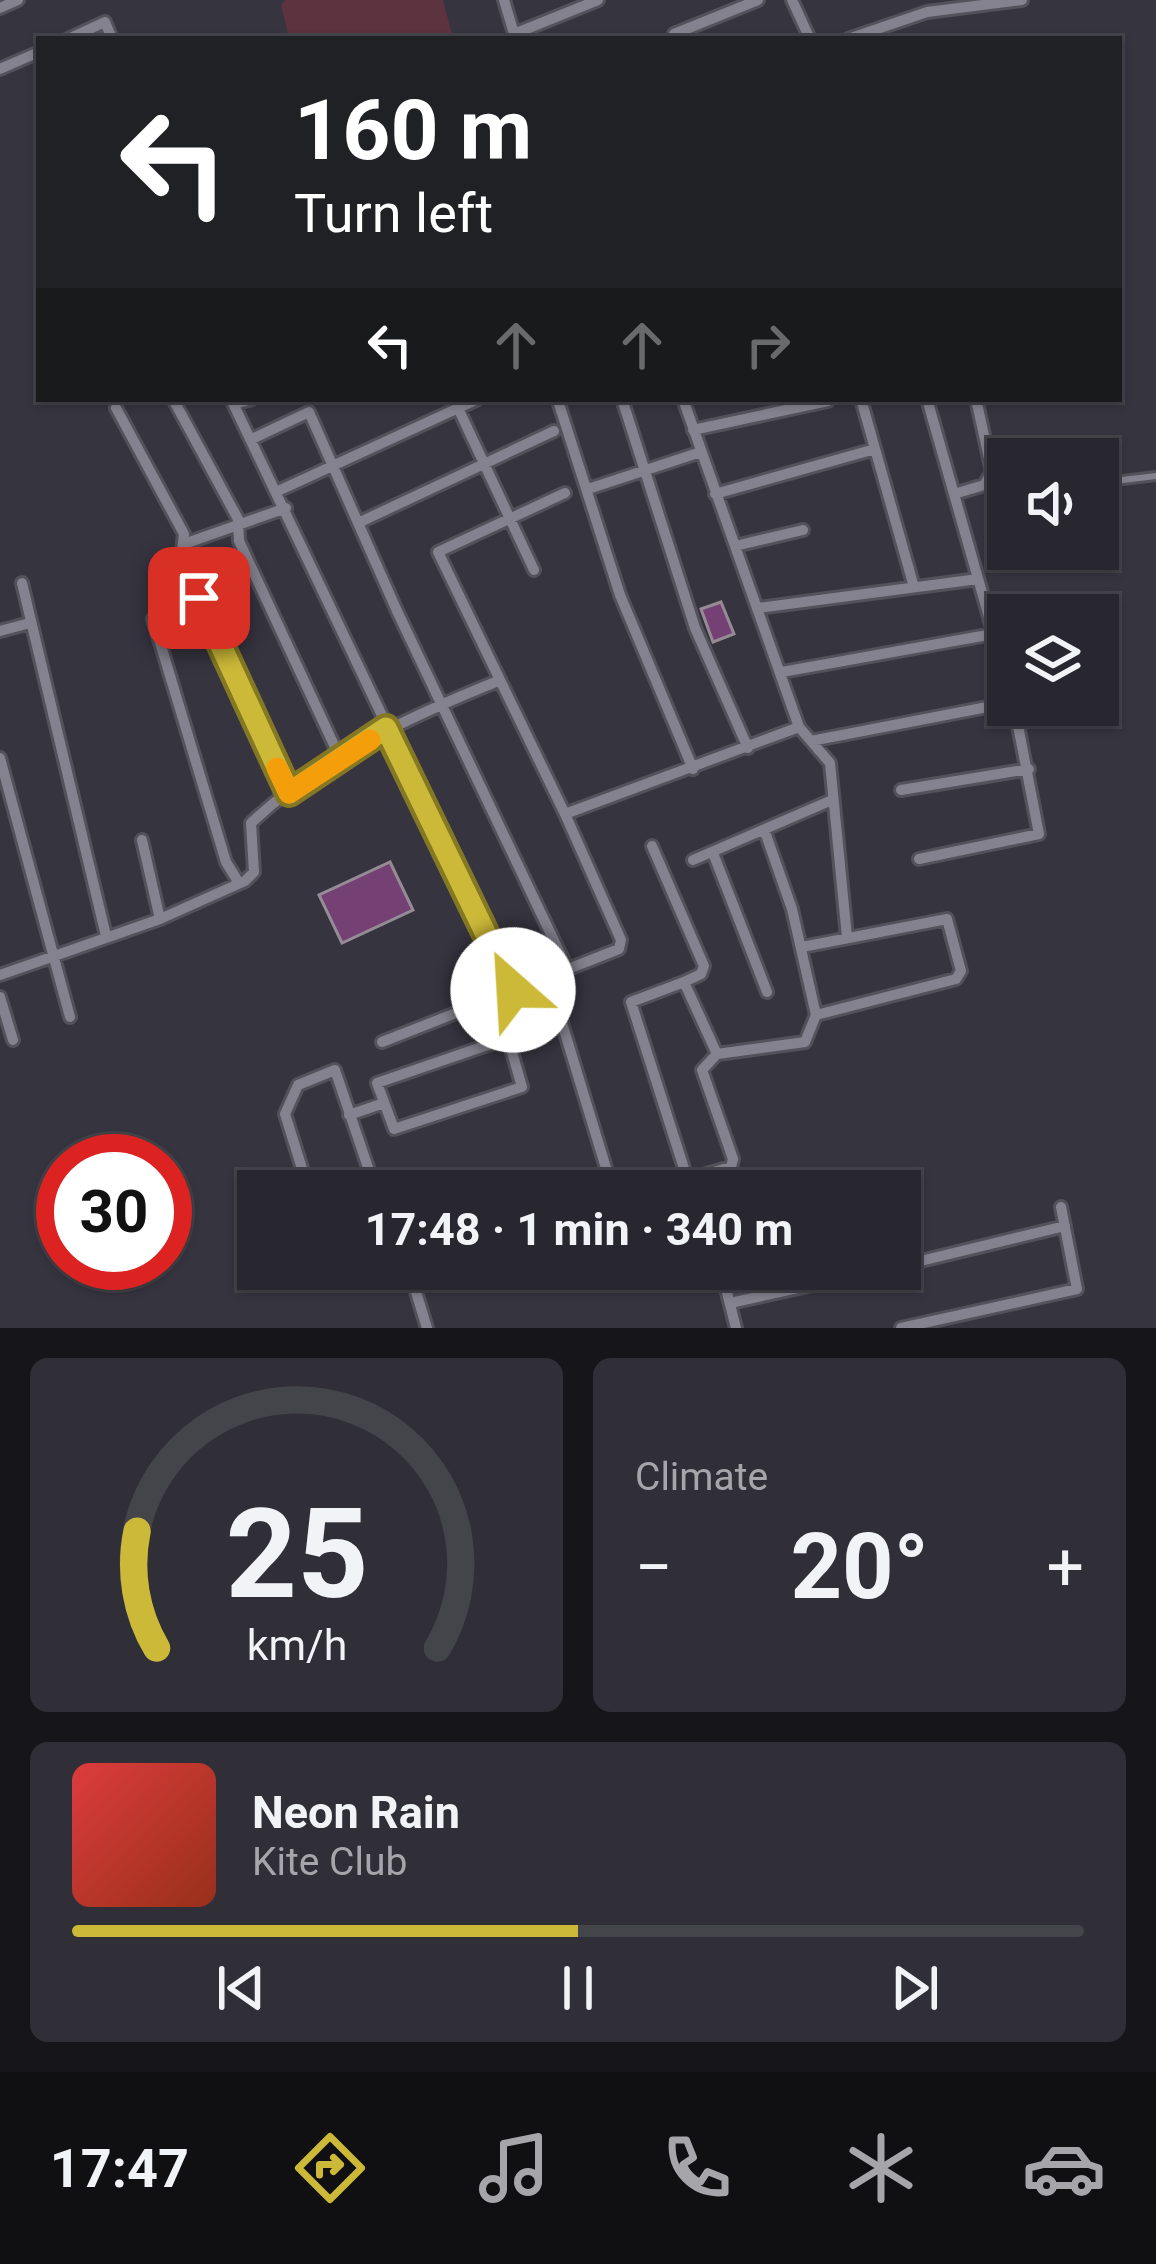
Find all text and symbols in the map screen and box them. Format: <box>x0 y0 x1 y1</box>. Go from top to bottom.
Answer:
text: 160 m <box>294 81 532 180</box>
icon: left <box>96 84 252 240</box>
text: Turn left <box>294 182 493 245</box>
icon: left <box>357 312 423 378</box>
icon: ahead <box>483 312 549 378</box>
icon: ahead <box>609 312 675 378</box>
icon: right <box>735 312 801 378</box>
map controls <box>987 438 1119 726</box>
button: sound <box>987 438 1119 570</box>
pin <box>148 547 250 649</box>
icon: arrive <box>166 565 232 631</box>
button: layers <box>987 594 1119 726</box>
position arrow <box>450 927 576 1053</box>
speed limit sign: 30 <box>36 1134 192 1290</box>
text: 17:48 · 1 min · 340 m <box>365 1203 793 1256</box>
text: Climate <box>635 1454 768 1500</box>
text: 25 <box>225 1481 368 1627</box>
text: 20° <box>790 1515 929 1620</box>
text: − <box>635 1529 673 1606</box>
text: + <box>1047 1529 1084 1606</box>
text: km/h <box>246 1620 347 1670</box>
text: Neon Rain <box>252 1786 460 1839</box>
text: Kite Club <box>252 1839 407 1885</box>
icon: previous <box>208 1955 274 2021</box>
icon: pause <box>545 1955 611 2021</box>
icon: next <box>882 1955 948 2021</box>
icon: directions <box>288 2126 372 2210</box>
icon: music <box>472 2126 556 2210</box>
icon: phone <box>655 2126 739 2210</box>
icon: climate <box>839 2126 923 2210</box>
icon: car <box>1022 2126 1106 2210</box>
text: 17:47 <box>50 2137 189 2200</box>

